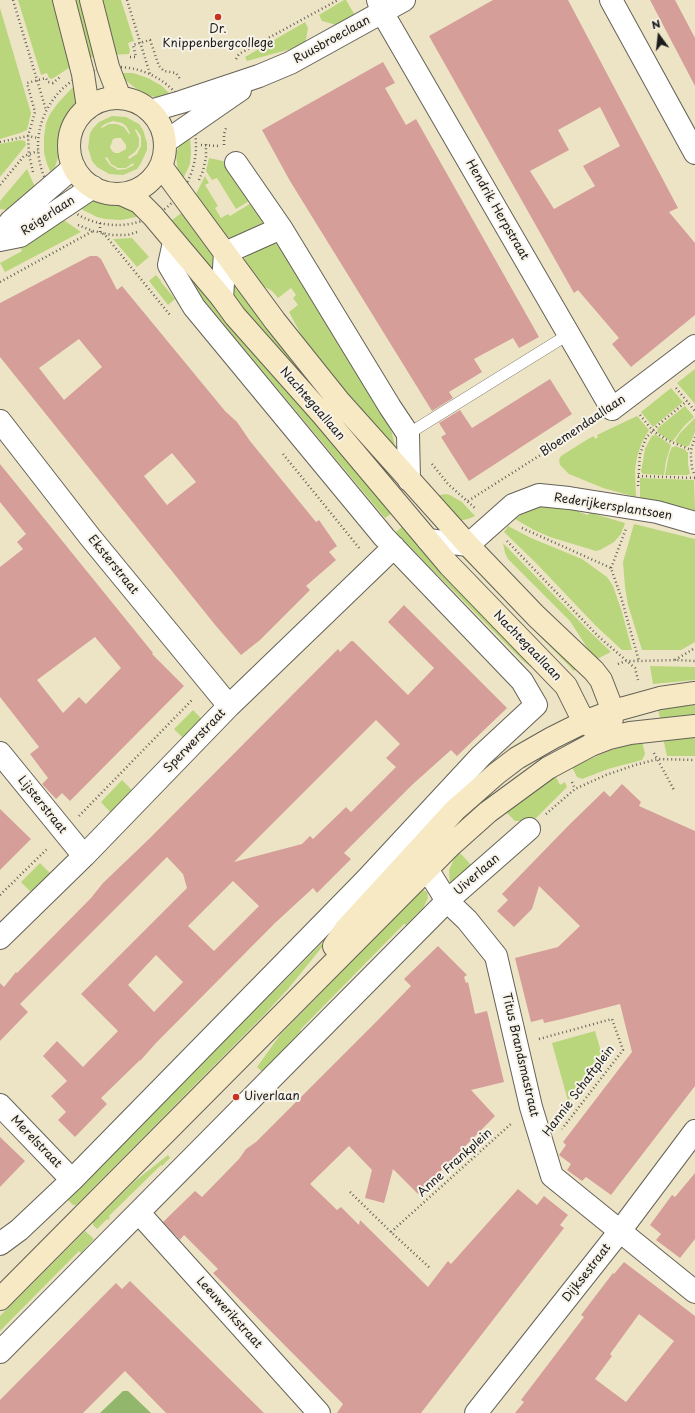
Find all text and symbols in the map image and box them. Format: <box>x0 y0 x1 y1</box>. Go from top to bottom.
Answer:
marker: Dr. Knippenbergcollege <box>213 12 223 22</box>
street label: Ruusbroeclaan <box>291 13 373 67</box>
text: N <box>649 15 662 33</box>
north arrow <box>639 16 679 56</box>
place label: Dr. Knippenbergcollege <box>163 23 273 51</box>
street label: Hendrik Herpstraat <box>462 157 532 263</box>
street label: Reigerlaan <box>18 193 78 239</box>
street label: Nachtegaallaan <box>276 365 348 443</box>
street label: Bloemendaallaan <box>538 392 628 460</box>
street label: Rederijkersplantsoen <box>553 491 673 523</box>
street label: Eksterstraat <box>85 533 141 597</box>
street label: Nachtegaallaan <box>490 608 564 684</box>
street label: Sperwerstraat <box>161 706 229 776</box>
street label: Lijsterstraat <box>14 773 70 837</box>
street label: Uiverlaan <box>451 851 503 899</box>
street label: Titus Brandsmastraat <box>499 992 541 1118</box>
street label: Hannie Schaftplein <box>540 1043 618 1139</box>
place label: Uiverlaan <box>244 1090 300 1104</box>
marker: Uiverlaan <box>231 1092 241 1102</box>
street label: Merelstraat <box>7 1113 65 1171</box>
street label: Anne Frankplein <box>415 1126 495 1200</box>
street label: Dijksestraat <box>560 1241 614 1305</box>
street label: Leeuwerikstraat <box>193 1274 265 1352</box>

